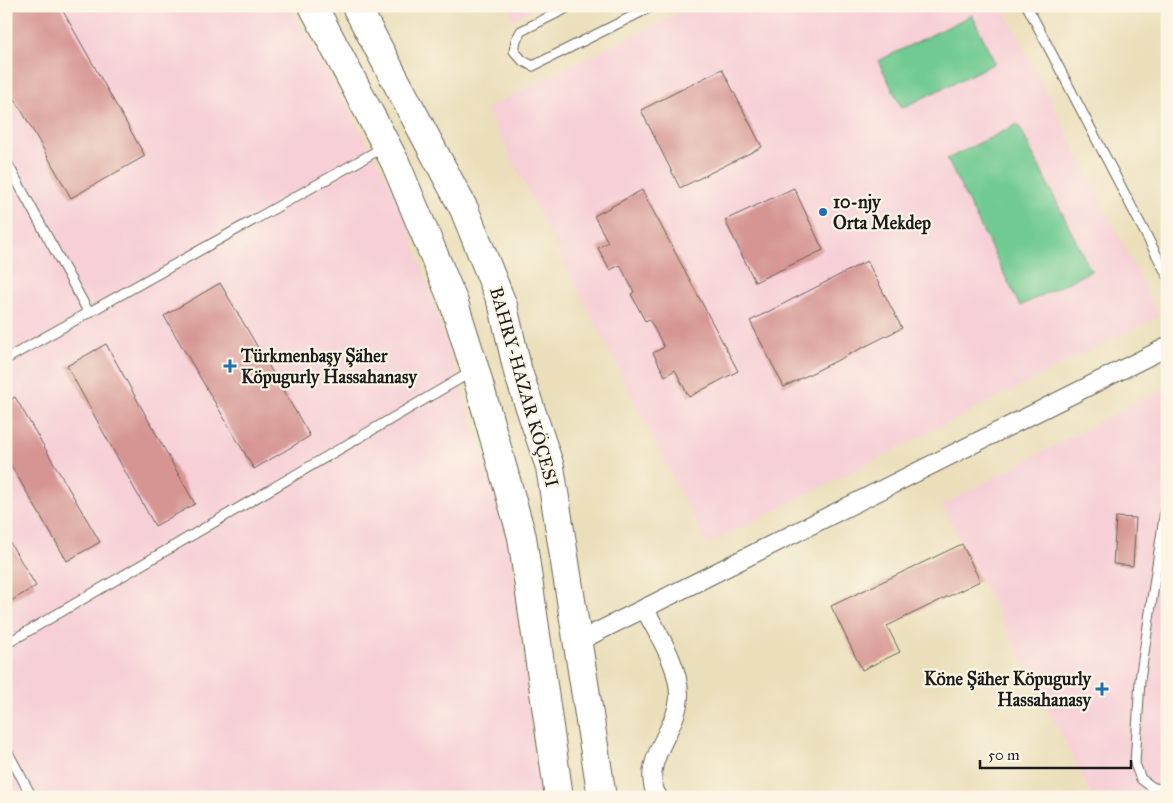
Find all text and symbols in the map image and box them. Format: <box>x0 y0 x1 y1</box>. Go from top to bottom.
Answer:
place label: 10-njy Orta Mekdep <box>833 191 931 235</box>
marker: 10-njy Orta Mekdep <box>817 206 829 218</box>
street label: BAHRY-HAZAR KÖÇESI <box>485 284 564 490</box>
place label: Türkmenbaşy Şäher Köpugurly Hassahanasy <box>240 345 418 389</box>
marker: Türkmenbaşy Şäher Köpugurly Hassahanasy <box>223 359 237 373</box>
place label: Köne Şäher Köpugurly Hassahanasy <box>924 668 1093 712</box>
marker: Köne Şäher Köpugurly Hassahanasy <box>1095 682 1109 696</box>
scale bar <box>980 738 1132 770</box>
text: 50 m <box>988 746 1020 764</box>

